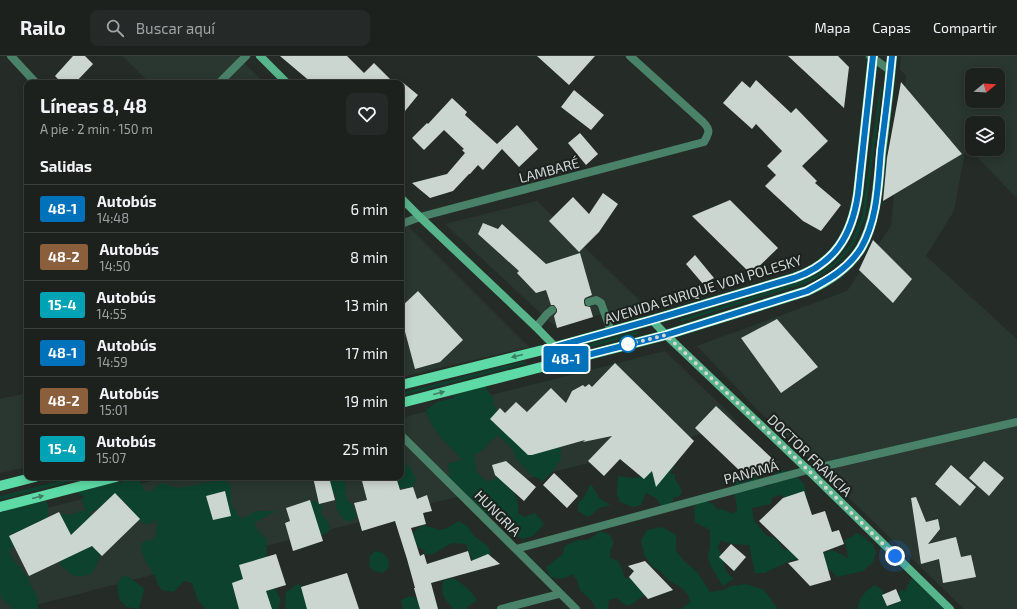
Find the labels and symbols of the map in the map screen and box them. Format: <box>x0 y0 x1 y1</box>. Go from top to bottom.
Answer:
north arrow <box>965 68 1005 108</box>
street label: LAMBARÉ <box>517 154 581 186</box>
street label: AVENIDA ENRIQUE VON POLESKY <box>602 251 804 327</box>
unlabelled marker <box>619 335 637 353</box>
line badge: 48-1 <box>538 346 594 372</box>
one-way arrow <box>511 354 523 360</box>
one-way arrow <box>433 390 445 396</box>
street label: DOCTOR FRANCIA <box>764 410 856 500</box>
street label: PANAMÁ <box>722 456 781 487</box>
street label: HUNGRIA <box>471 486 525 540</box>
one-way arrow <box>32 494 44 500</box>
your location <box>885 546 905 566</box>

